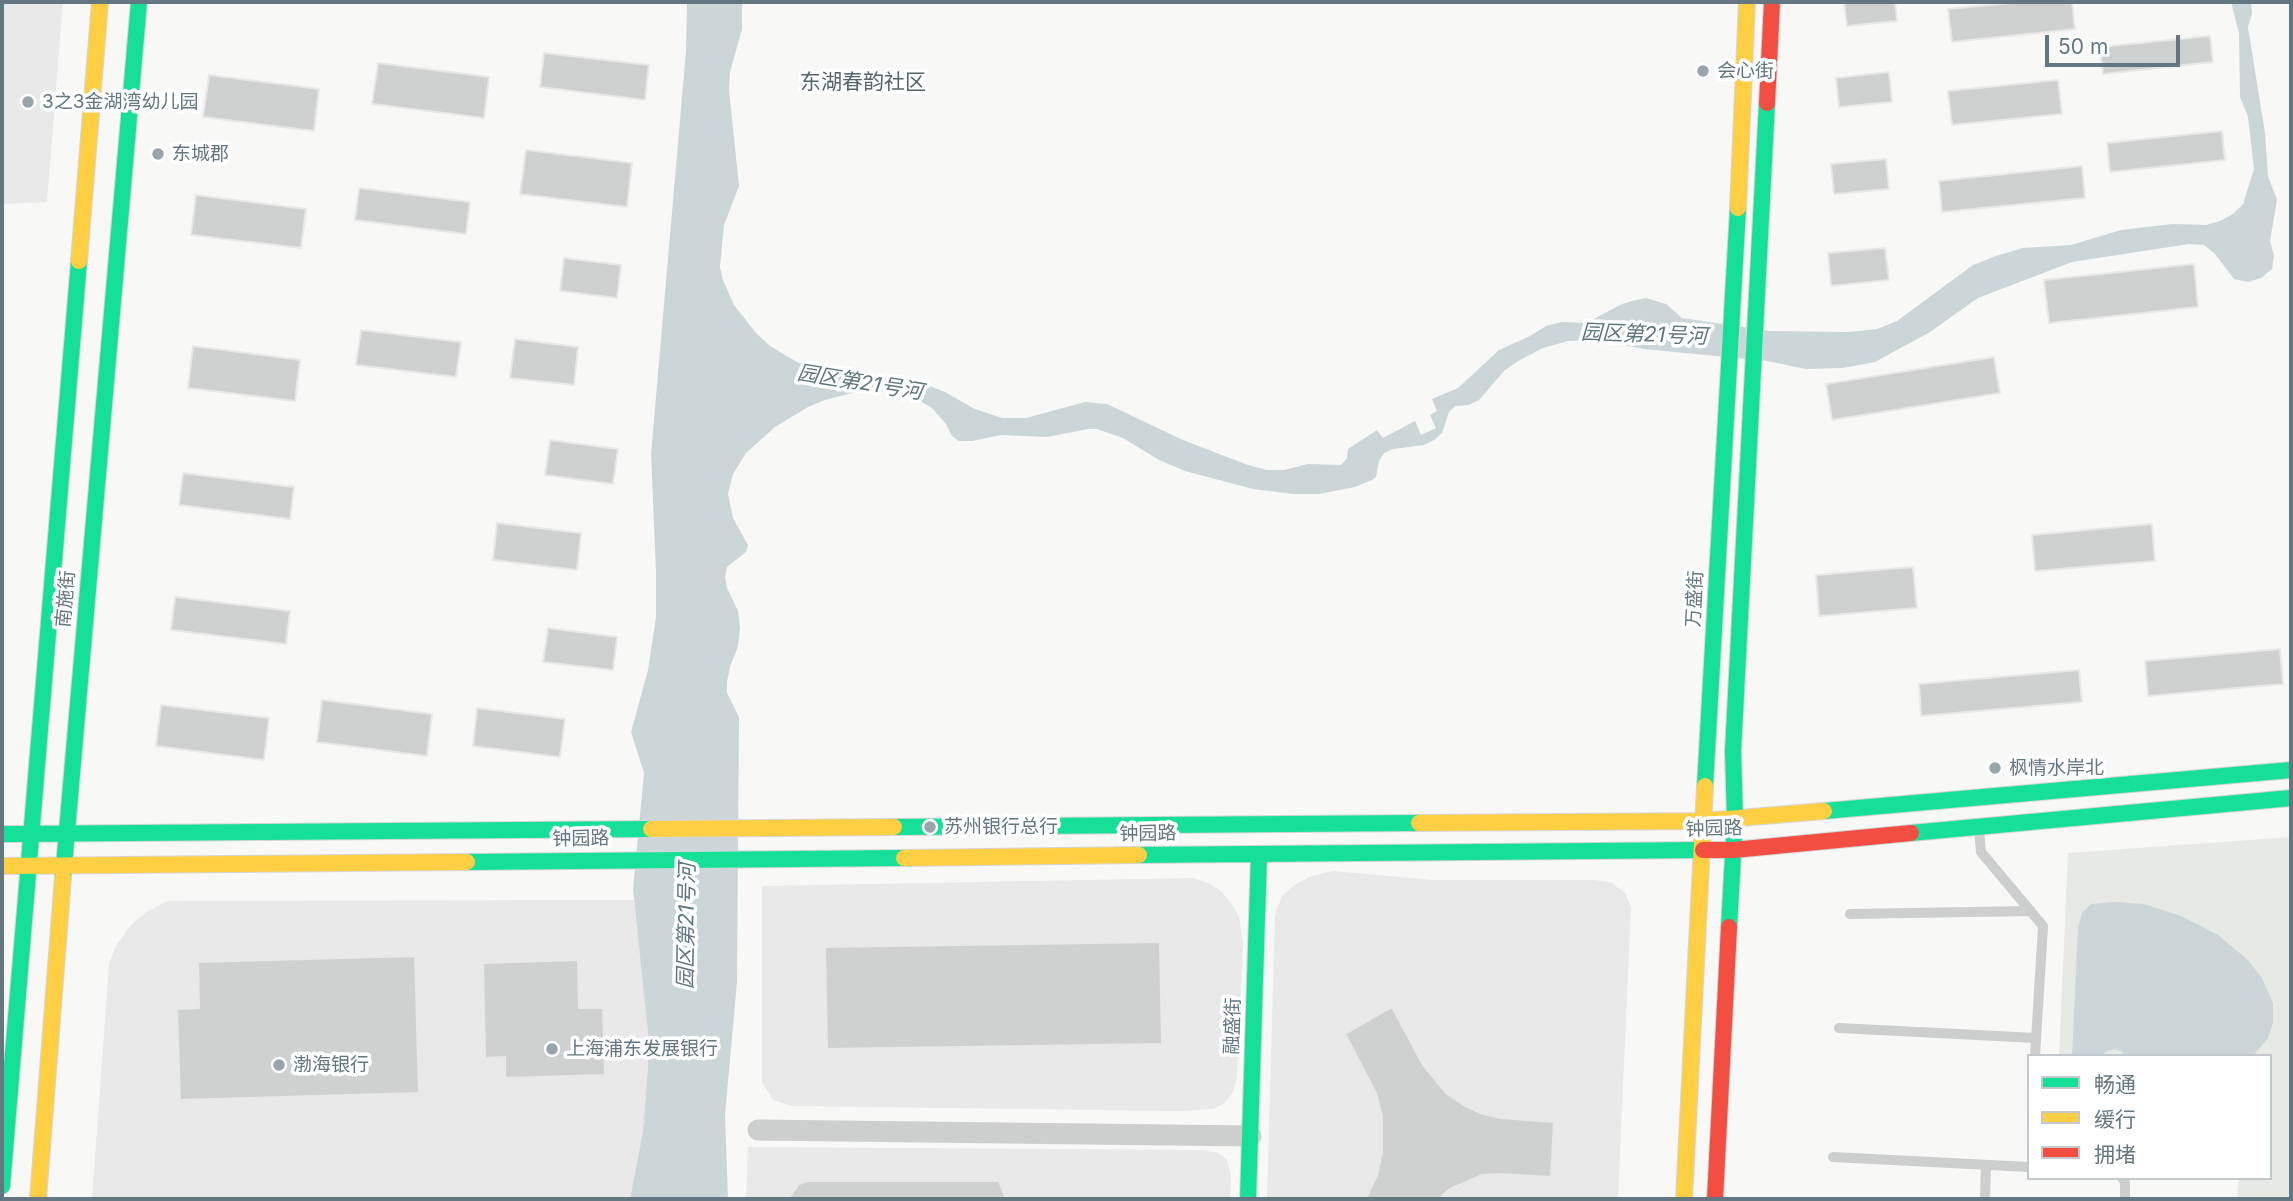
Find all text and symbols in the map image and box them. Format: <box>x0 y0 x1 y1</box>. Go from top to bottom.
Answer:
scale bar <box>2048 21 2183 65</box>
text: 50 m <box>2058 34 2108 59</box>
place label: 会心街 <box>1717 60 1774 82</box>
marker: 会心街 <box>1695 63 1711 79</box>
district label: 东湖春韵社区 <box>800 70 926 96</box>
place label: 3之3金湖湾幼儿园 <box>42 91 198 113</box>
marker: 3之3金湖湾幼儿园 <box>20 94 36 110</box>
place label: 东城郡 <box>172 143 229 165</box>
marker: 东城郡 <box>150 146 166 162</box>
water label: 园区第21号河 <box>1580 320 1708 350</box>
water label: 园区第21号河 <box>796 361 924 405</box>
street label: 南施街 <box>52 570 80 628</box>
street label: 万盛街 <box>1682 570 1708 628</box>
place label: 枫情水岸北 <box>2009 757 2104 779</box>
marker: 枫情水岸北 <box>1987 760 2003 776</box>
place label: 苏州银行总行 <box>944 816 1058 838</box>
street label: 钟园路 <box>1685 817 1743 841</box>
marker: 苏州银行总行 <box>922 819 938 835</box>
street label: 钟园路 <box>1119 822 1177 846</box>
street label: 钟园路 <box>552 827 610 851</box>
water label: 园区第21号河 <box>673 863 701 989</box>
street label: 融盛街 <box>1221 997 1245 1055</box>
place label: 上海浦东发展银行 <box>566 1038 718 1060</box>
marker: 上海浦东发展银行 <box>544 1041 560 1057</box>
place label: 渤海银行 <box>293 1054 369 1076</box>
legend <box>2027 1054 2272 1180</box>
marker: 渤海银行 <box>271 1057 287 1073</box>
text: 畅通 <box>2094 1072 2136 1097</box>
text: 缓行 <box>2094 1107 2136 1132</box>
text: 拥堵 <box>2094 1142 2136 1167</box>

